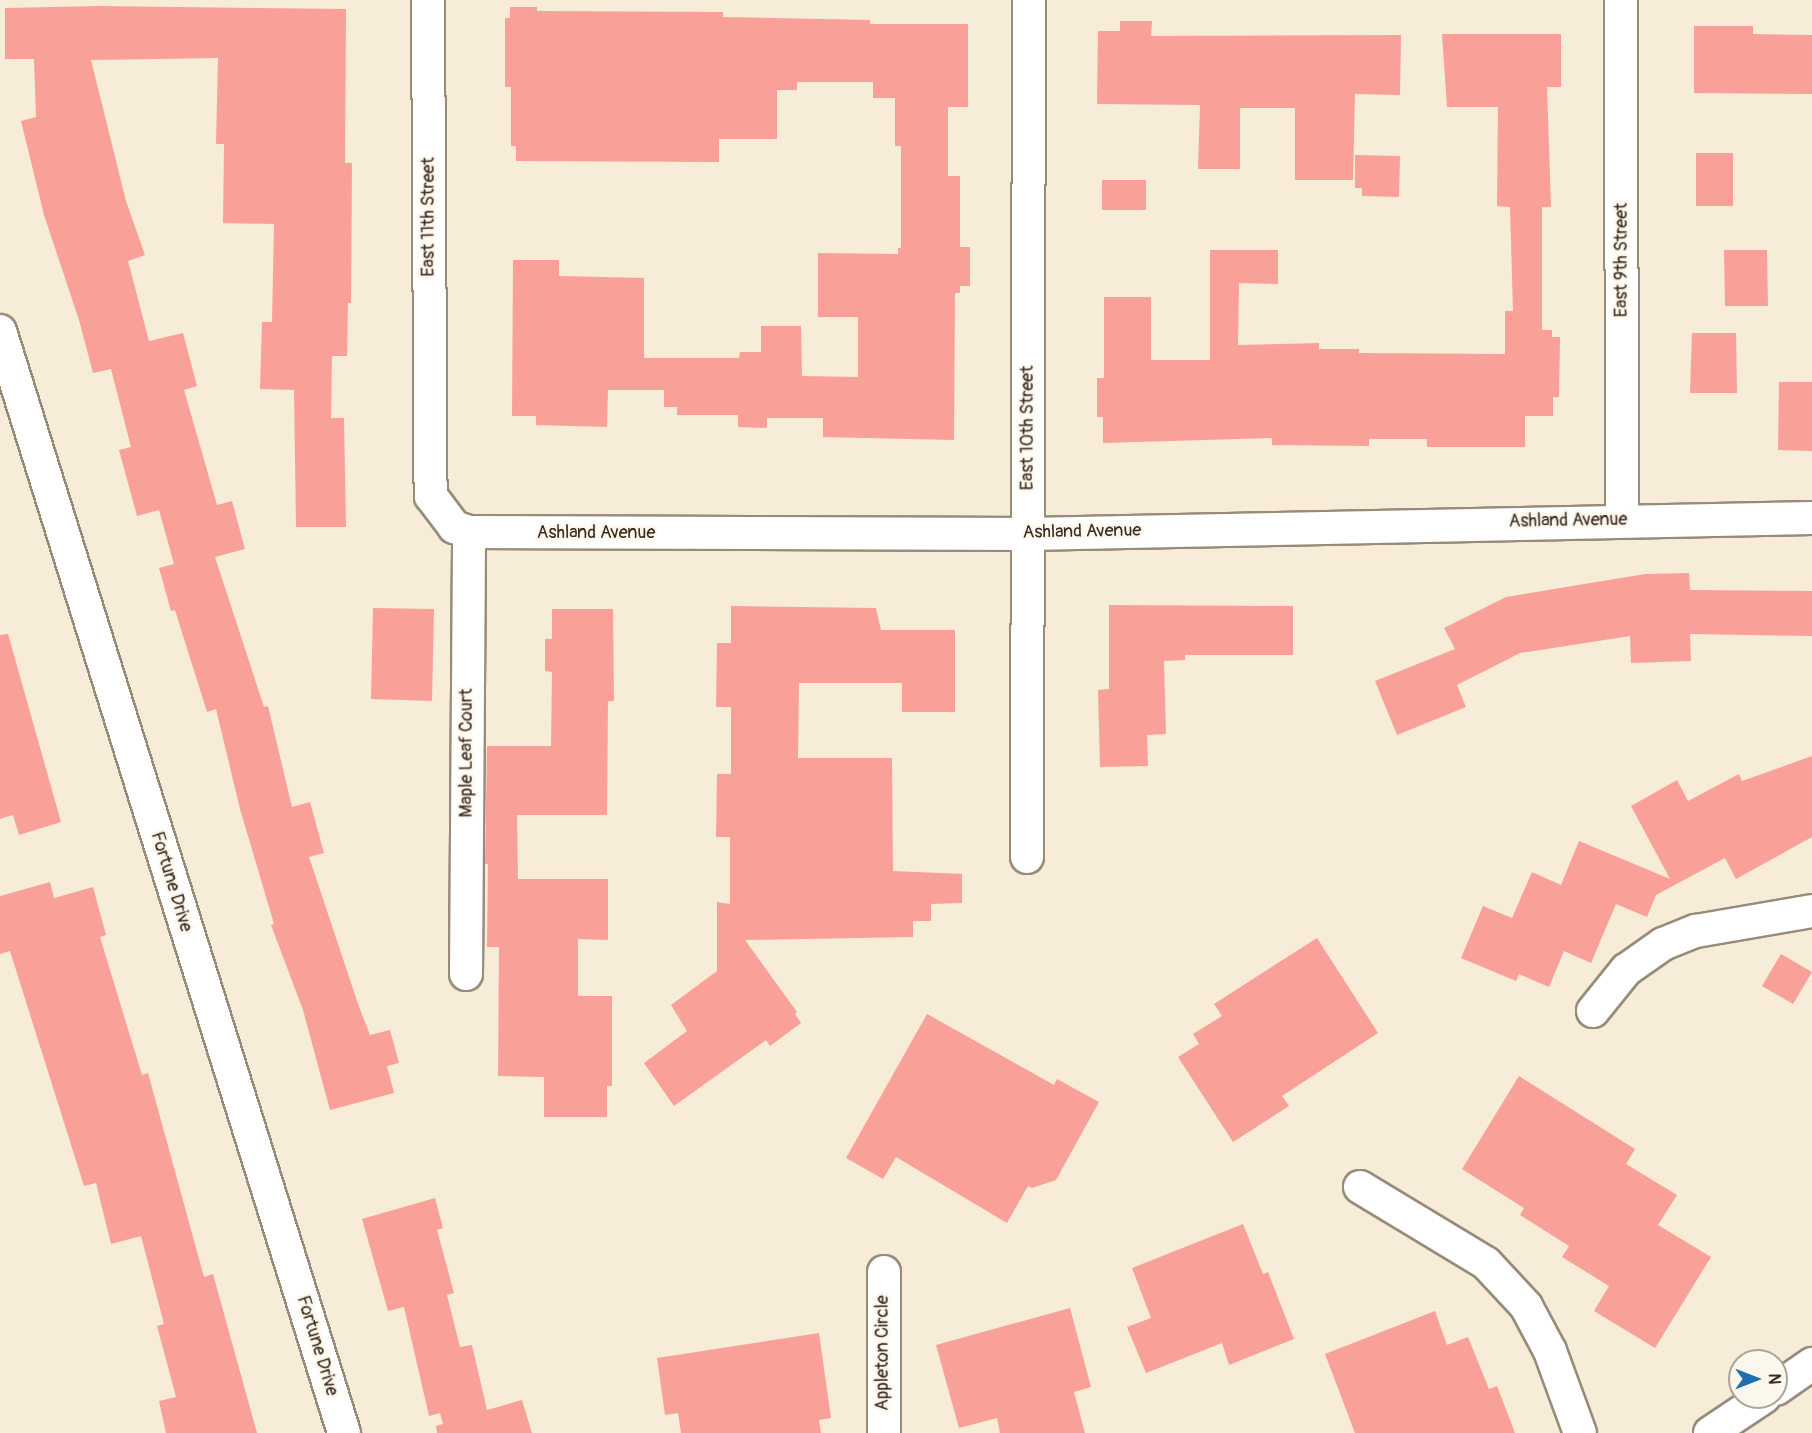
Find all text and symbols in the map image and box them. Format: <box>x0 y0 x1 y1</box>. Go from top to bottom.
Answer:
street label: East 11th Street <box>418 157 440 277</box>
street label: East 9th Street <box>1611 203 1633 317</box>
street label: East 10th Street <box>1017 366 1039 490</box>
street label: Ashland Avenue <box>1509 509 1627 533</box>
street label: Ashland Avenue <box>1023 520 1141 544</box>
street label: Ashland Avenue <box>537 522 655 544</box>
street label: Maple Leaf Court <box>456 688 478 818</box>
street label: Fortune Drive <box>146 829 196 935</box>
street label: Fortune Drive <box>292 1293 342 1399</box>
street label: Appleton Circle <box>872 1295 894 1411</box>
north arrow <box>1728 1349 1788 1409</box>
text: N <box>1764 1374 1784 1384</box>

